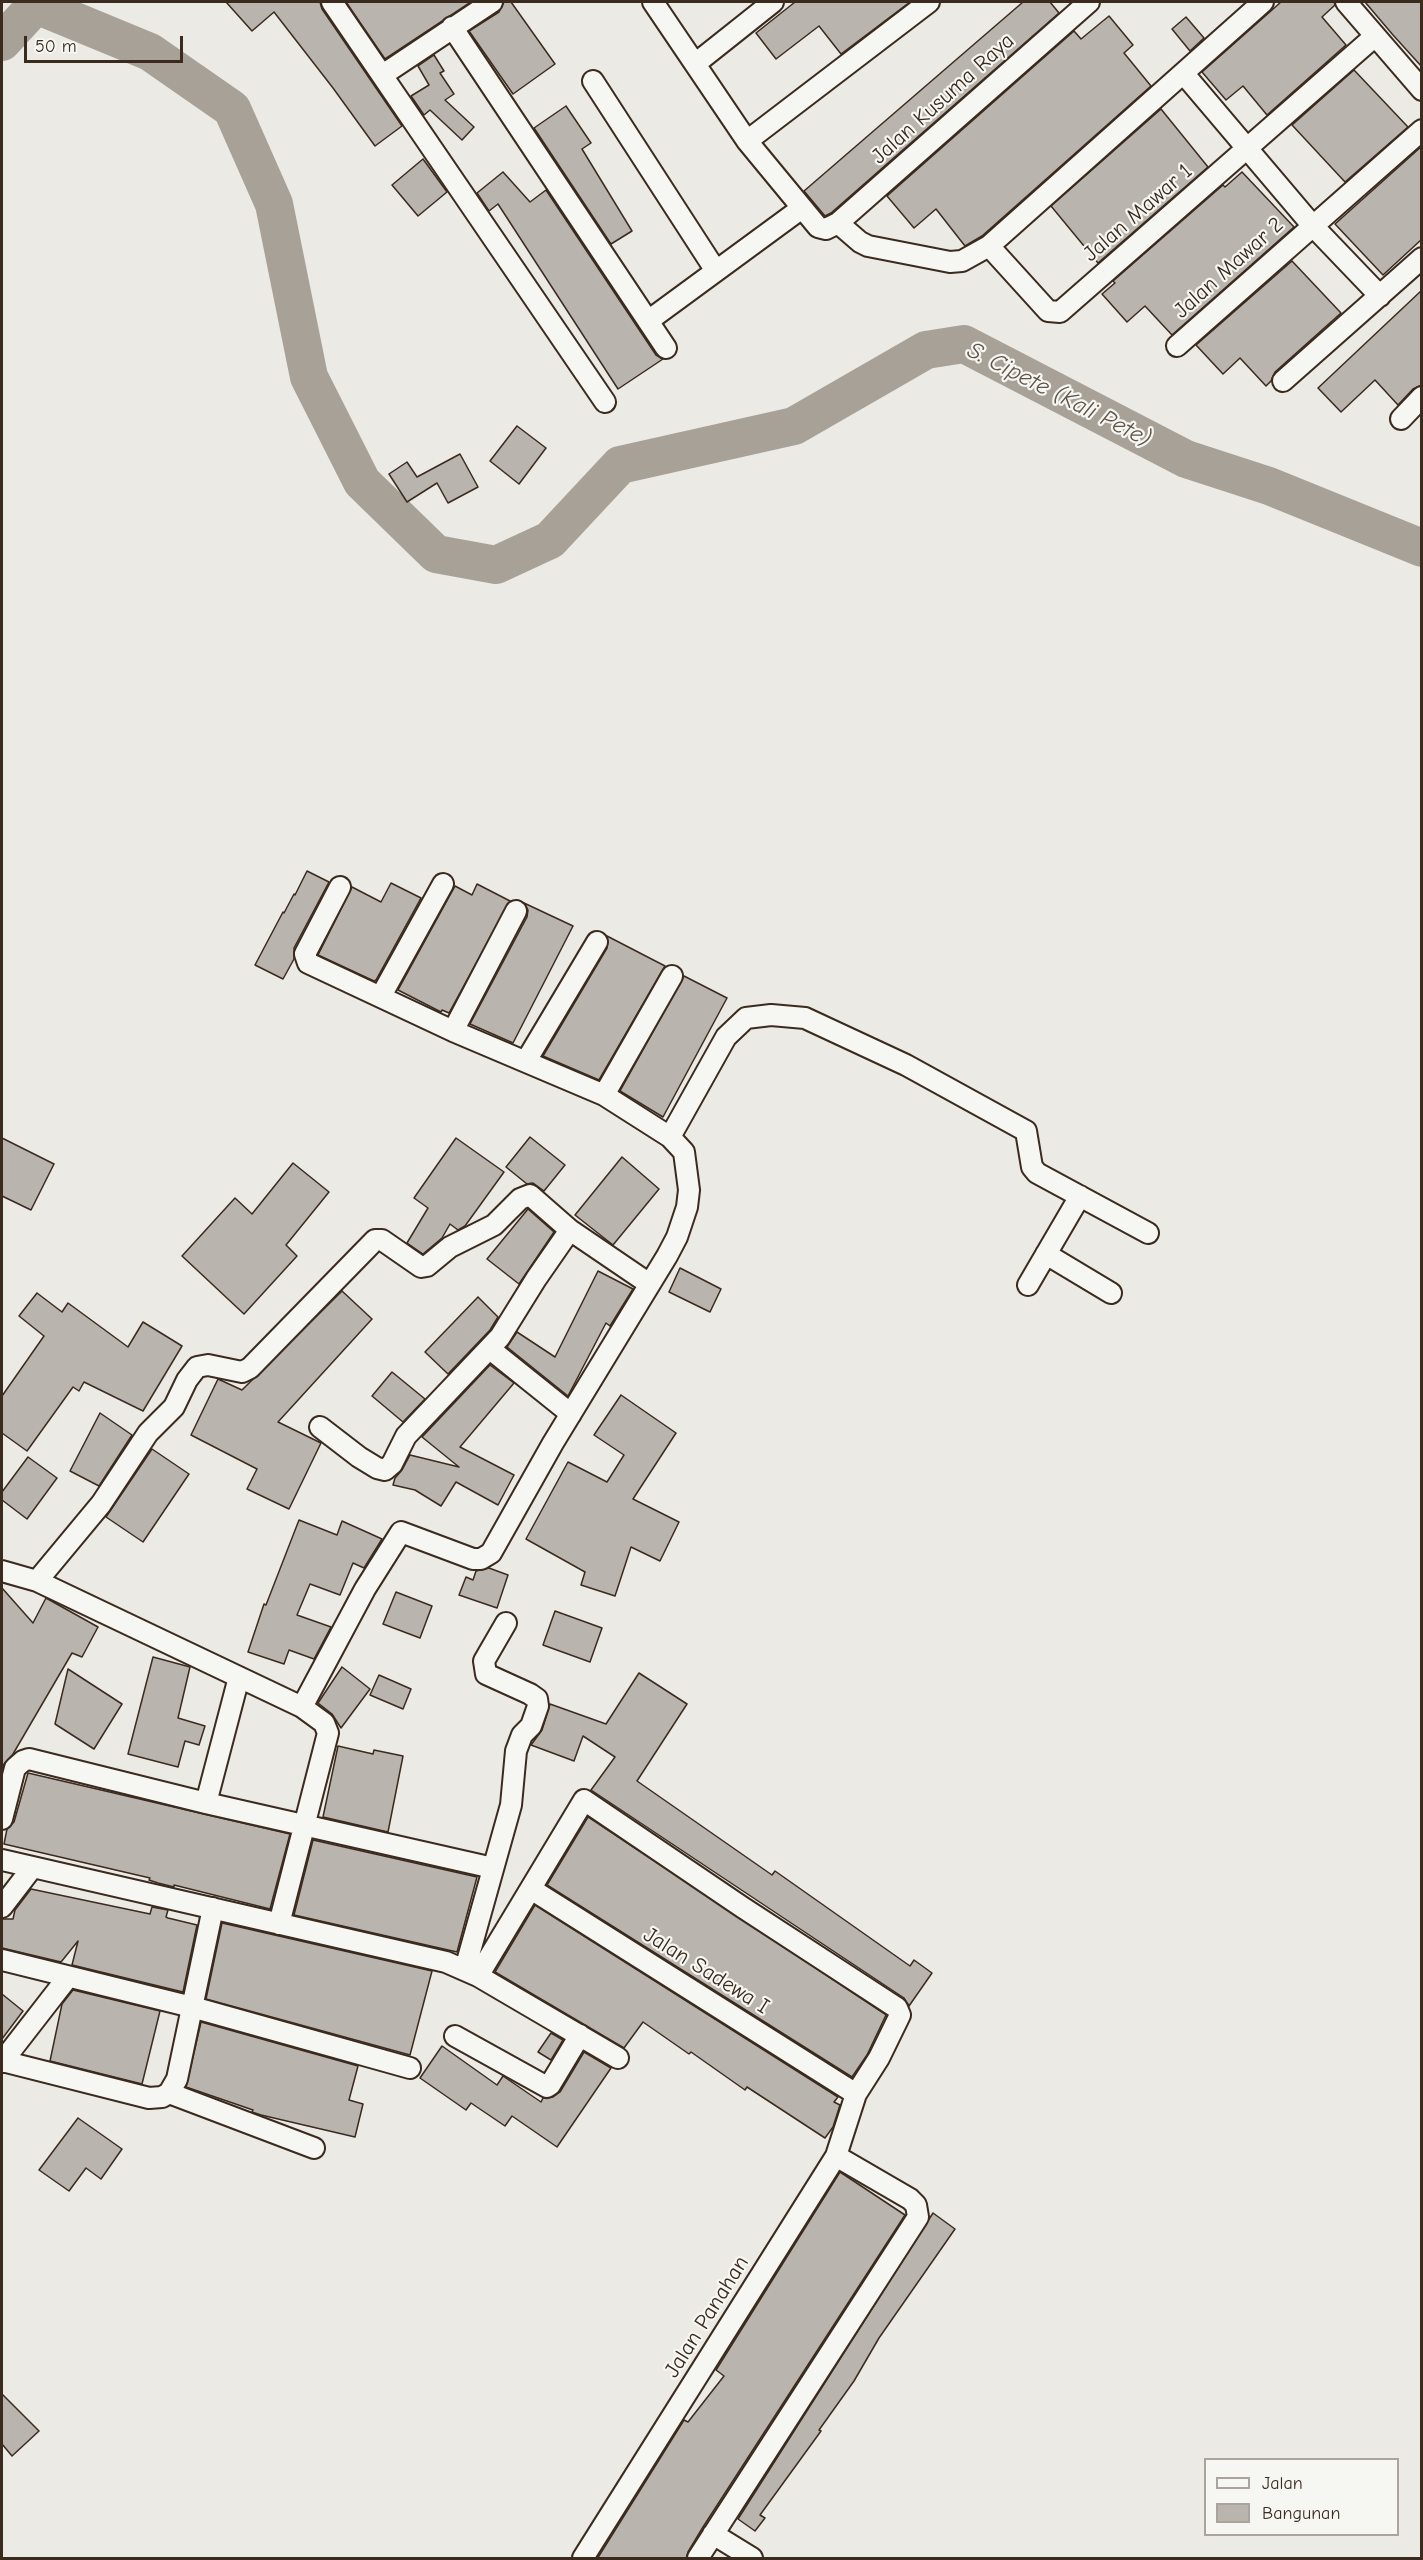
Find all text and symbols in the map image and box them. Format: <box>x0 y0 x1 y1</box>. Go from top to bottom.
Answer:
scale bar <box>27 24 186 62</box>
street label: Jalan Kusuma Raya <box>866 28 1020 170</box>
text: 50 m <box>35 36 77 57</box>
street label: Jalan Mawar 1 <box>1078 158 1198 268</box>
street label: Jalan Mawar 2 <box>1169 212 1289 324</box>
water label: S. Cipete (Kali Pete) <box>962 336 1156 454</box>
street label: Jalan Sadewa I <box>638 1922 774 2020</box>
street label: Jalan Panahan <box>659 2251 755 2383</box>
legend <box>1204 2458 1399 2536</box>
text: Jalan <box>1262 2473 1303 2494</box>
text: Bangunan <box>1262 2503 1340 2524</box>

